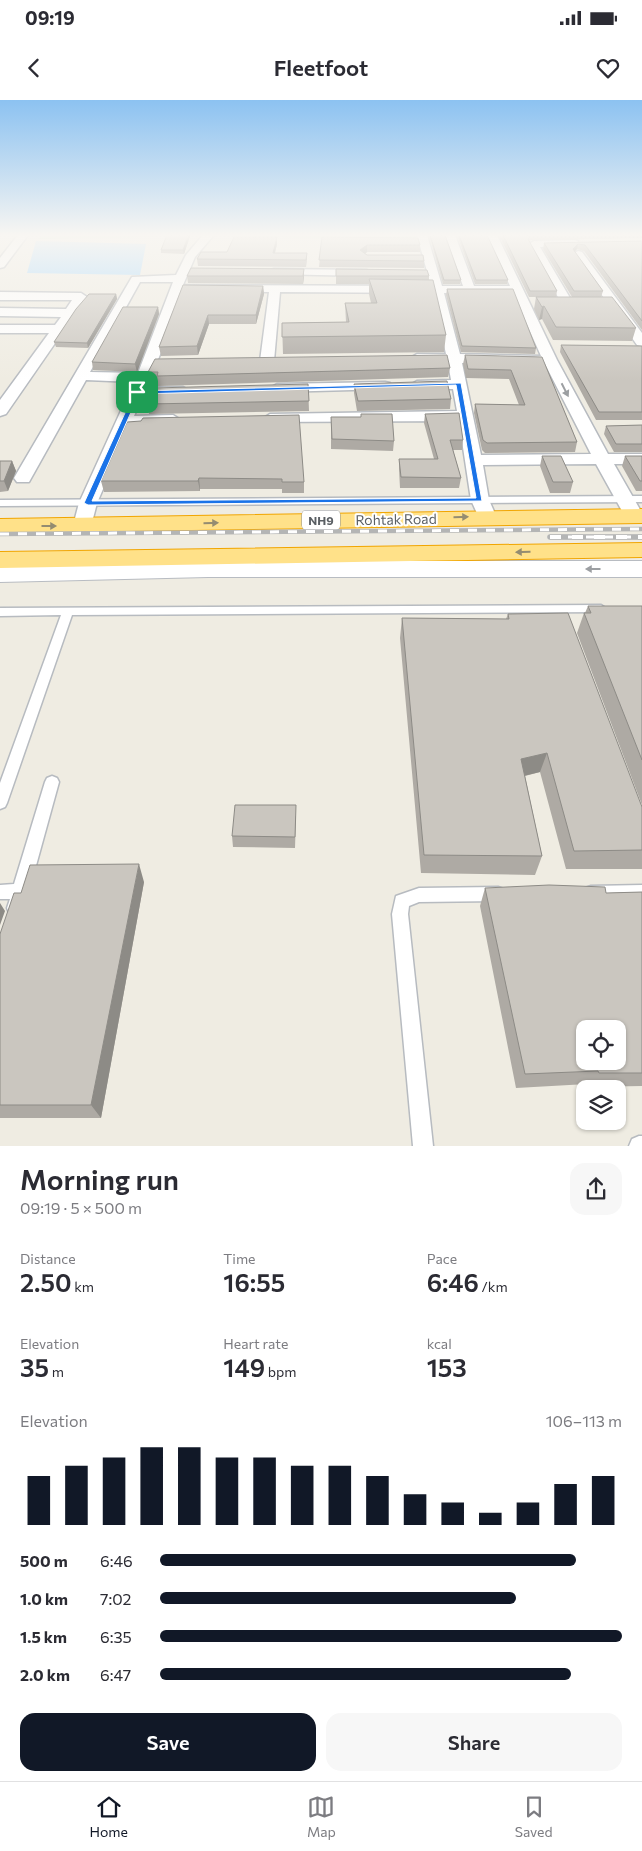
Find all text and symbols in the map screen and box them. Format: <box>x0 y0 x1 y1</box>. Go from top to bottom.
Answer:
text: 09:19 <box>25 6 75 29</box>
icon: back <box>20 54 48 82</box>
text: Fleetfoot <box>274 54 368 81</box>
icon: heart <box>594 54 622 82</box>
pin <box>116 371 158 413</box>
icon: arrive <box>123 378 151 406</box>
one-way arrow <box>561 383 569 397</box>
road number: NH9 <box>302 510 340 530</box>
street label: Rohtak Road <box>355 510 437 528</box>
one-way arrow <box>453 513 469 521</box>
one-way arrow <box>203 519 219 527</box>
one-way arrow <box>41 522 57 530</box>
one-way arrow <box>515 548 531 556</box>
one-way arrow <box>585 565 601 573</box>
map controls <box>576 1020 626 1130</box>
button: locate <box>576 1020 626 1070</box>
button: layers <box>576 1080 626 1130</box>
text: Morning run <box>20 1162 179 1196</box>
button: share <box>570 1163 622 1215</box>
text: 09:19 · 5 × 500 m <box>20 1198 142 1217</box>
text: Distance <box>20 1250 76 1267</box>
text: Time <box>223 1250 256 1267</box>
text: Pace <box>427 1250 457 1267</box>
text: 2.50 <box>20 1267 72 1297</box>
text: 16:55 <box>223 1267 285 1297</box>
text: 6:46 <box>427 1267 479 1297</box>
text: km <box>72 1278 94 1295</box>
text: /km <box>479 1278 508 1295</box>
text: Elevation <box>20 1335 79 1352</box>
text: Heart rate <box>223 1335 288 1352</box>
text: kcal <box>427 1335 452 1352</box>
text: 35 <box>20 1352 49 1382</box>
text: 149 <box>223 1352 265 1382</box>
text: 153 <box>427 1352 467 1382</box>
text: m <box>49 1363 64 1380</box>
text: bpm <box>265 1363 296 1380</box>
text: Elevation <box>20 1411 88 1430</box>
text: 106–113 m <box>546 1411 622 1430</box>
text: 500 m <box>20 1551 68 1570</box>
text: 6:46 <box>100 1551 133 1570</box>
text: 1.0 km <box>20 1589 68 1608</box>
text: 7:02 <box>100 1589 132 1608</box>
text: 1.5 km <box>20 1627 67 1646</box>
text: 6:35 <box>100 1627 132 1646</box>
text: 2.0 km <box>20 1665 70 1684</box>
text: 6:47 <box>100 1665 131 1684</box>
button: Save <box>20 1713 316 1771</box>
button: Share <box>326 1713 622 1771</box>
tab: Home <box>89 1793 128 1840</box>
tab: Map <box>307 1793 336 1840</box>
tab: Saved <box>515 1793 553 1840</box>

